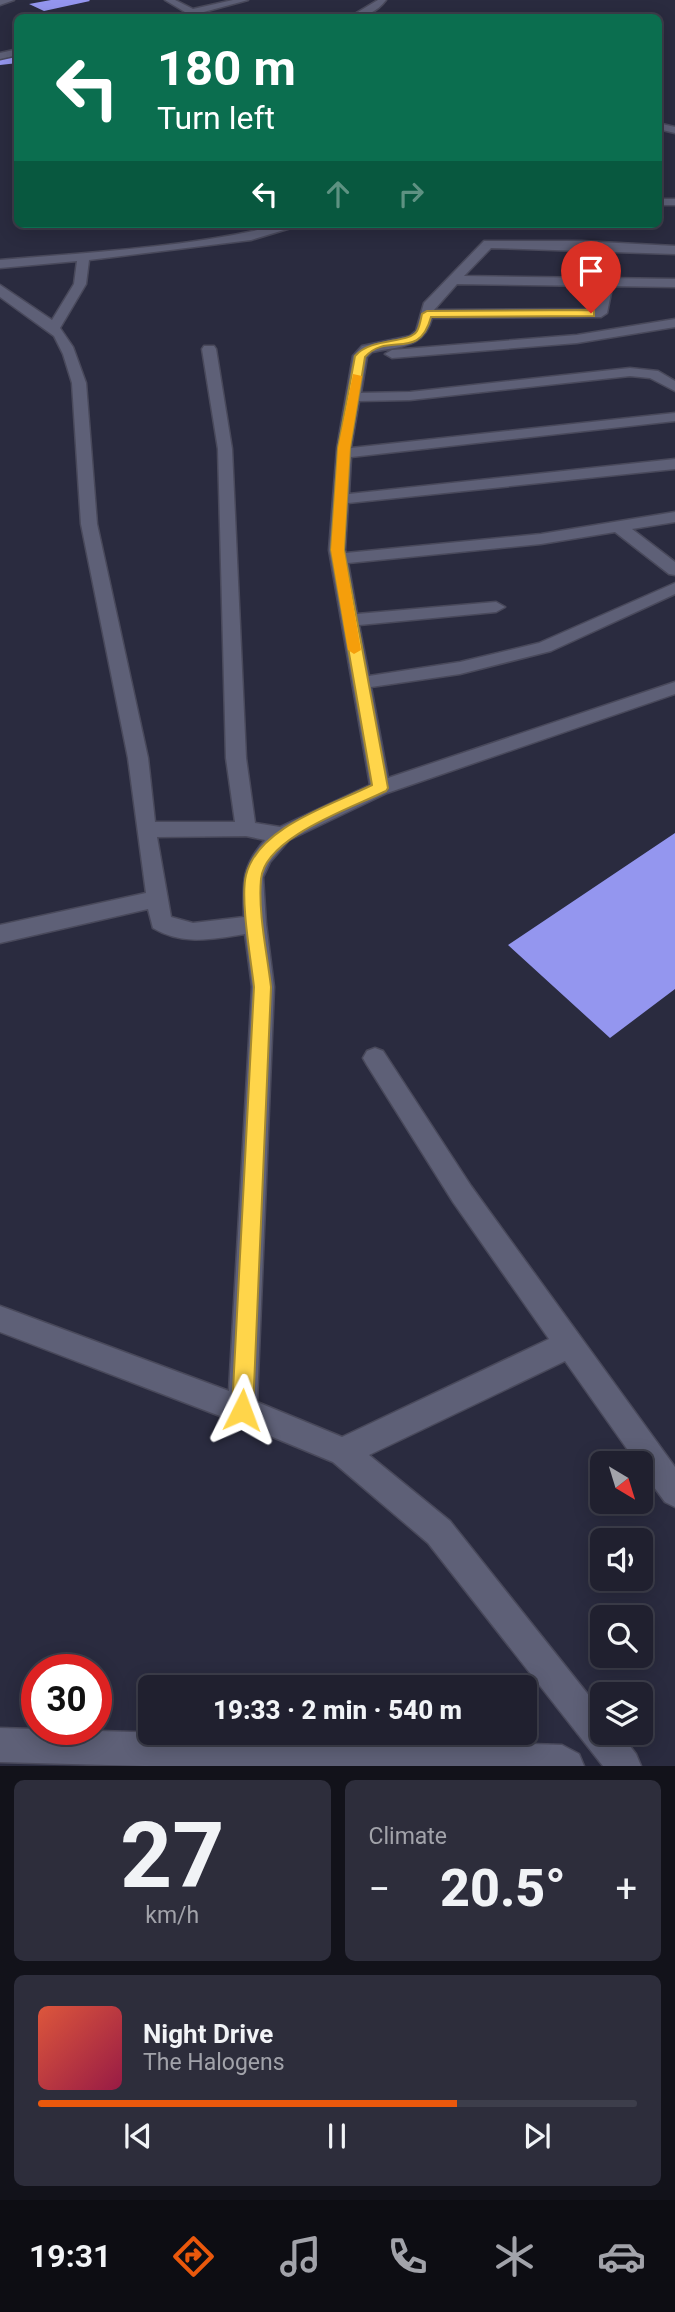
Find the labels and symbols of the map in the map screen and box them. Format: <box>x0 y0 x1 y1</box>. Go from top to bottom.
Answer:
pin <box>561 241 621 313</box>
position arrow <box>205 1373 279 1447</box>
north arrow <box>590 1451 653 1514</box>
speed limit sign: 30 <box>21 1654 112 1745</box>

